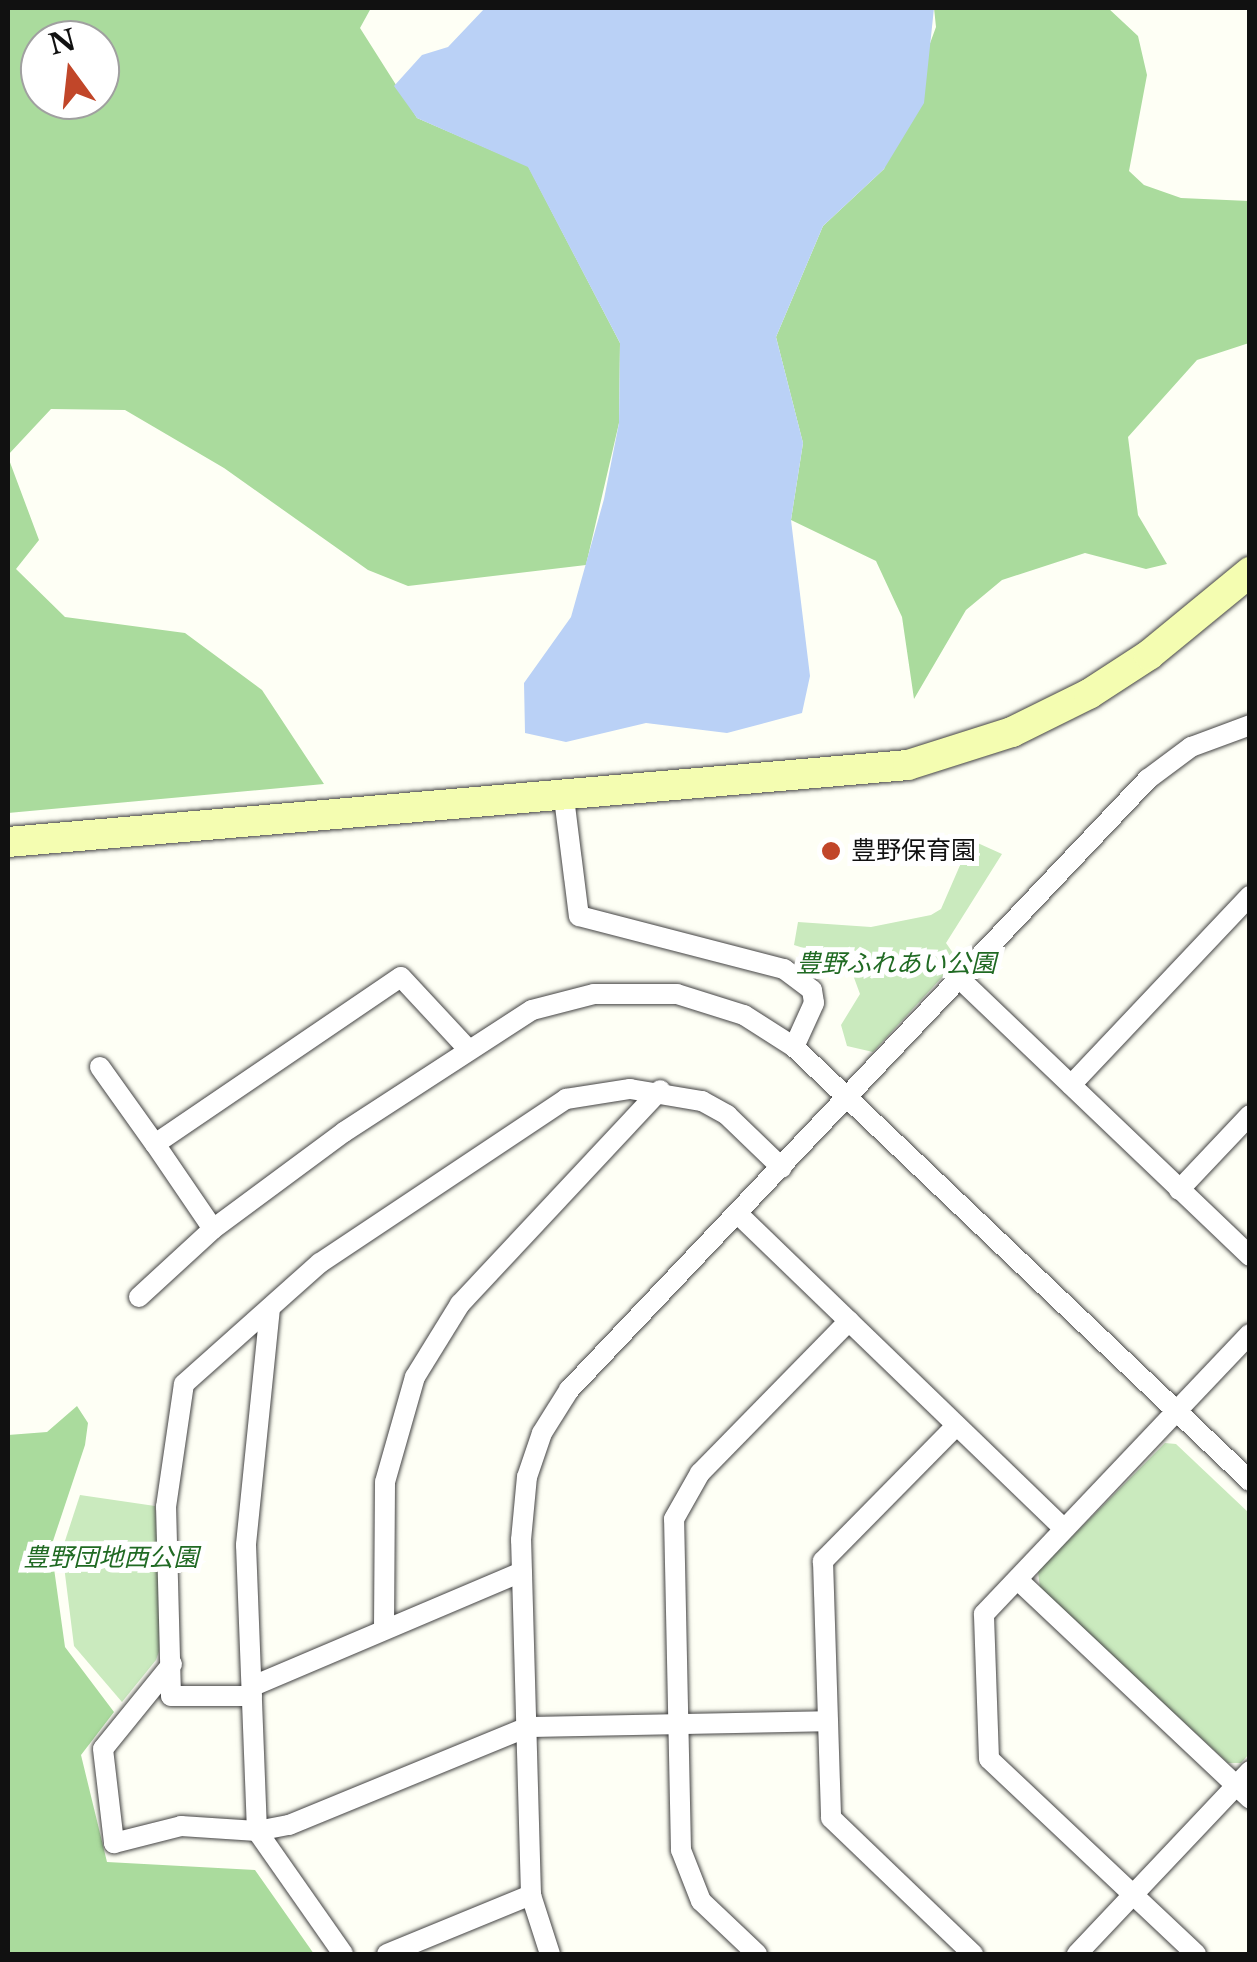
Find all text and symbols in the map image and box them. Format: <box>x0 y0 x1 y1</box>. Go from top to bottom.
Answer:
north arrow <box>20 20 120 120</box>
text: N <box>45 22 80 63</box>
place label: 豊野保育園 <box>851 836 976 866</box>
marker: 豊野保育園 <box>820 840 842 862</box>
park label: 豊野ふれあい公園 <box>796 949 996 979</box>
park label: 豊野団地西公園 <box>24 1543 198 1573</box>

